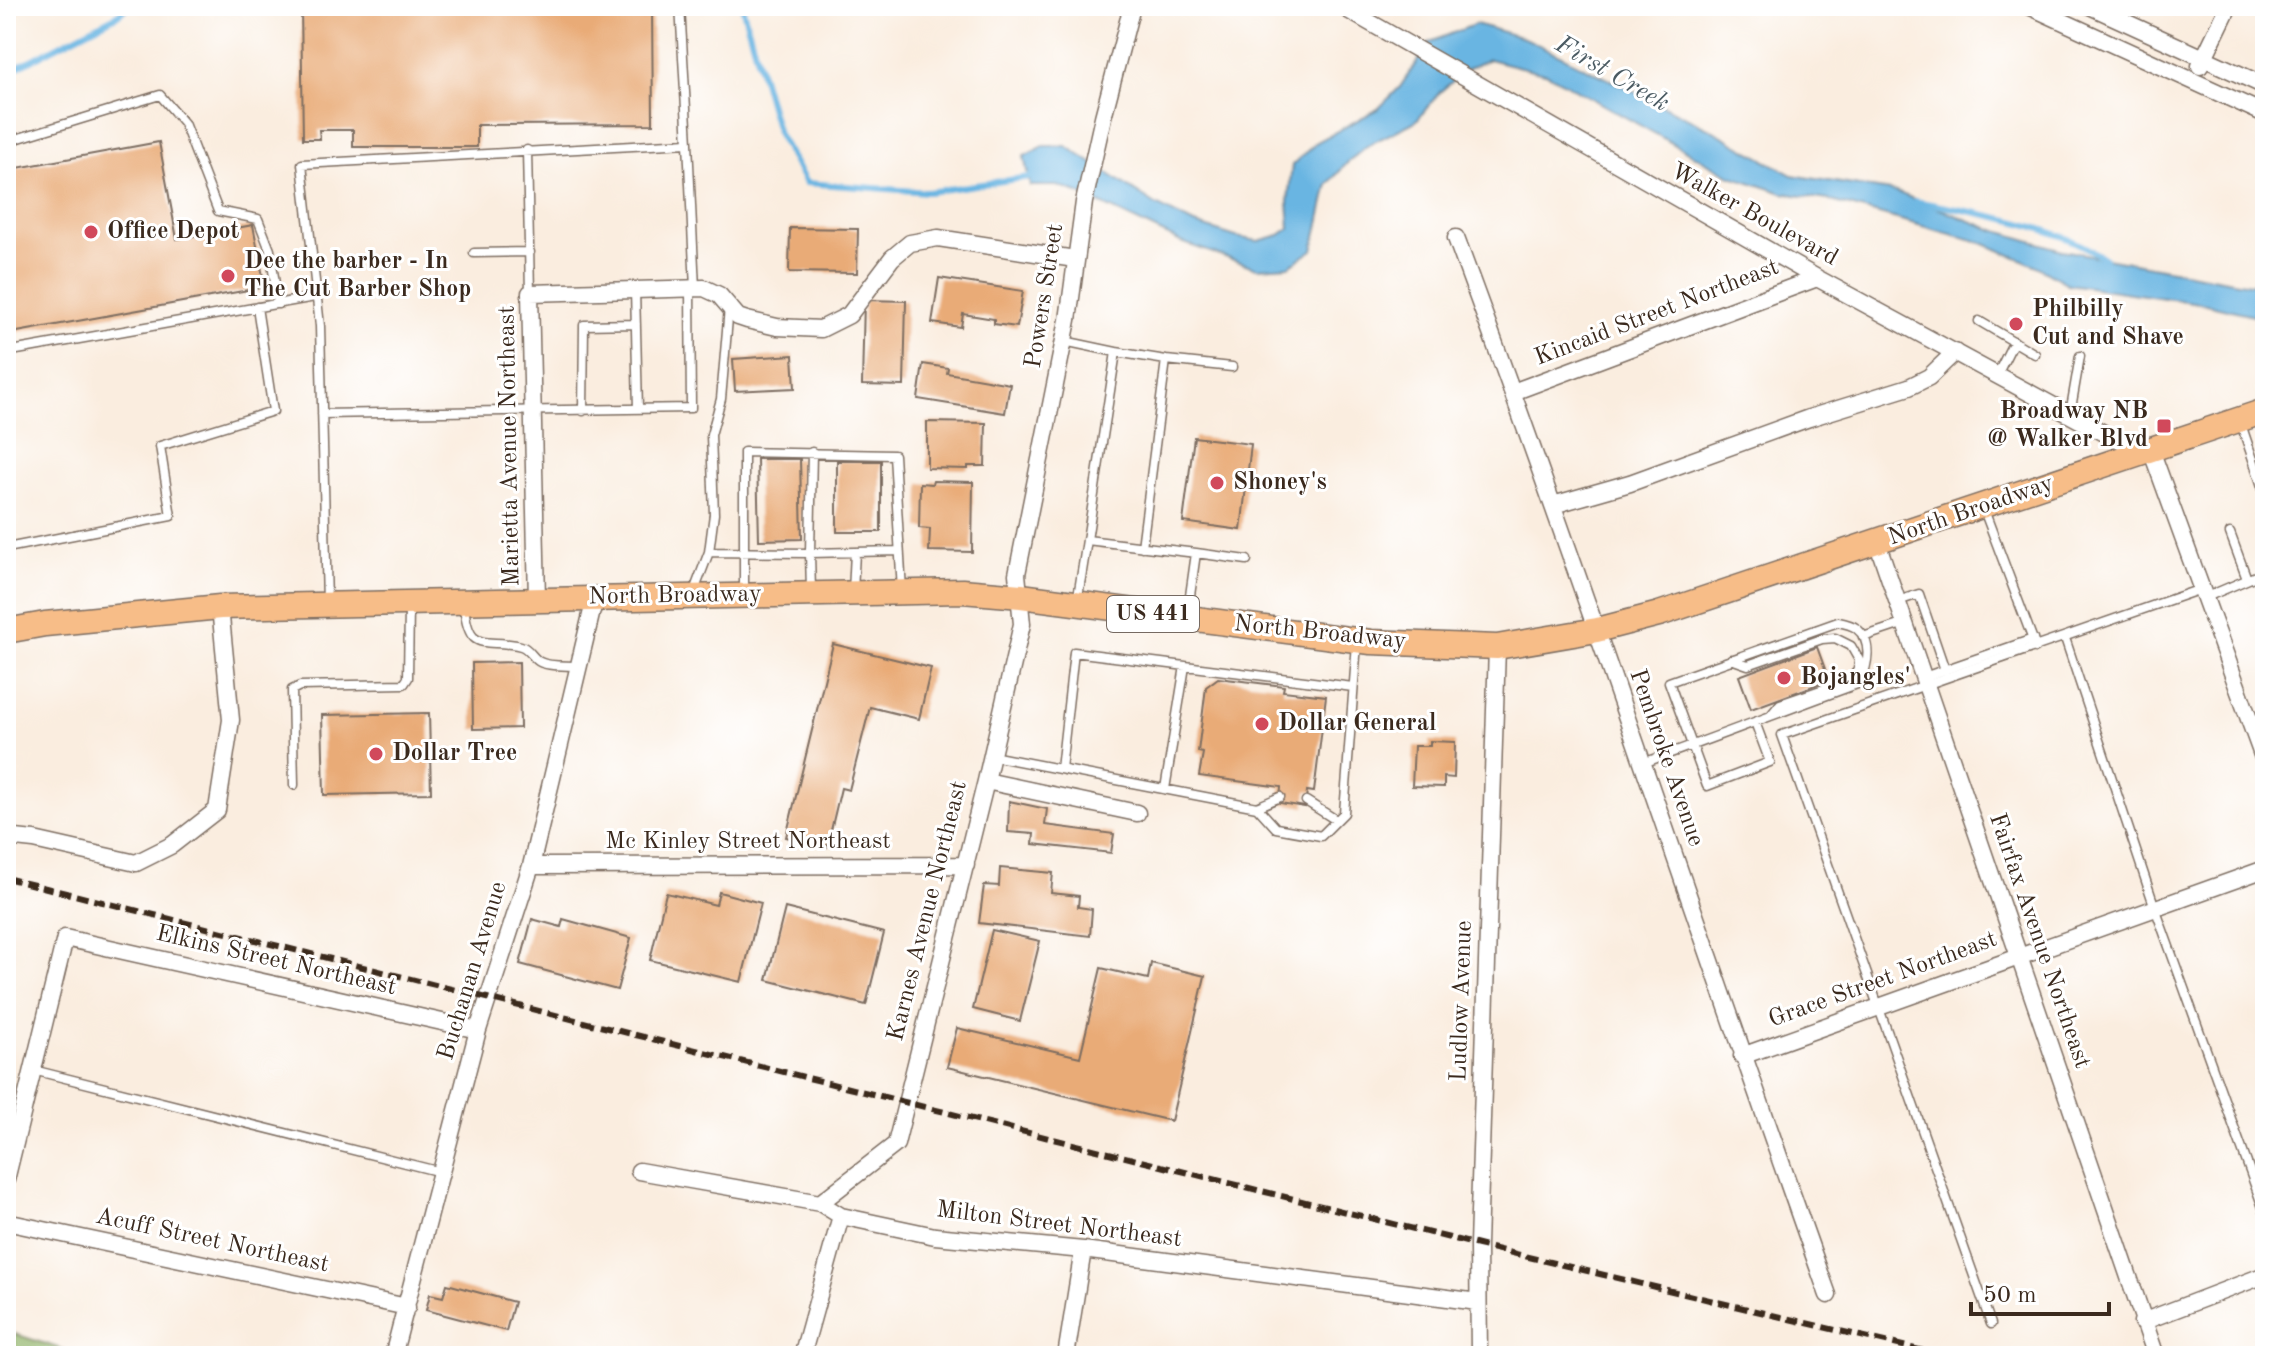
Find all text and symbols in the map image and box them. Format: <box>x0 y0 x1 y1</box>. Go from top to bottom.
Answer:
water label: First Creek <box>1550 31 1673 117</box>
street label: Walker Boulevard <box>1666 159 1842 271</box>
place label: Office Depot <box>107 220 240 244</box>
street label: Powers Street <box>1022 222 1068 370</box>
marker: Office Depot <box>82 223 100 241</box>
place label: Dee the barber - In The Cut Barber Shop <box>244 250 471 302</box>
street label: Kincaid Street Northeast <box>1532 255 1782 371</box>
marker: Dee the barber - In The Cut Barber Shop <box>219 267 237 285</box>
place label: Philbilly Cut and Shave <box>2032 298 2184 350</box>
street label: Marietta Avenue Northeast <box>496 305 524 587</box>
marker: Philbilly Cut and Shave <box>2007 315 2025 333</box>
place label: Broadway NB @ Walker Blvd <box>1988 400 2148 452</box>
marker: Broadway NB @ Walker Blvd <box>2155 417 2173 435</box>
place label: Shoney's <box>1233 471 1327 495</box>
street label: North Broadway <box>1885 471 2057 551</box>
marker: Shoney's <box>1208 474 1226 492</box>
street label: North Broadway <box>588 582 762 610</box>
road number: US 441 <box>1107 596 1199 632</box>
street label: North Broadway <box>1233 612 1408 654</box>
street label: Pembroke Avenue <box>1624 666 1708 850</box>
place label: Bojangles' <box>1800 666 1910 690</box>
marker: Bojangles' <box>1775 669 1793 687</box>
place label: Dollar General <box>1278 712 1436 736</box>
marker: Dollar General <box>1253 715 1271 733</box>
place label: Dollar Tree <box>392 742 517 766</box>
marker: Dollar Tree <box>367 745 385 763</box>
street label: Karnes Avenue Northeast <box>884 778 972 1044</box>
street label: Fairfax Avenue Northeast <box>1984 810 2094 1072</box>
street label: Mc Kinley Street Northeast <box>605 830 891 854</box>
street label: Buchanan Avenue <box>434 879 512 1063</box>
street label: Ludlow Avenue <box>1447 920 1477 1082</box>
street label: Elkins Street Northeast <box>154 922 398 1000</box>
street label: Grace Street Northeast <box>1766 928 2000 1032</box>
street label: Milton Street Northeast <box>935 1198 1183 1252</box>
street label: Acuff Street Northeast <box>93 1205 331 1277</box>
scale bar <box>1971 1266 2109 1316</box>
text: 50 m <box>1983 1284 2037 1308</box>

